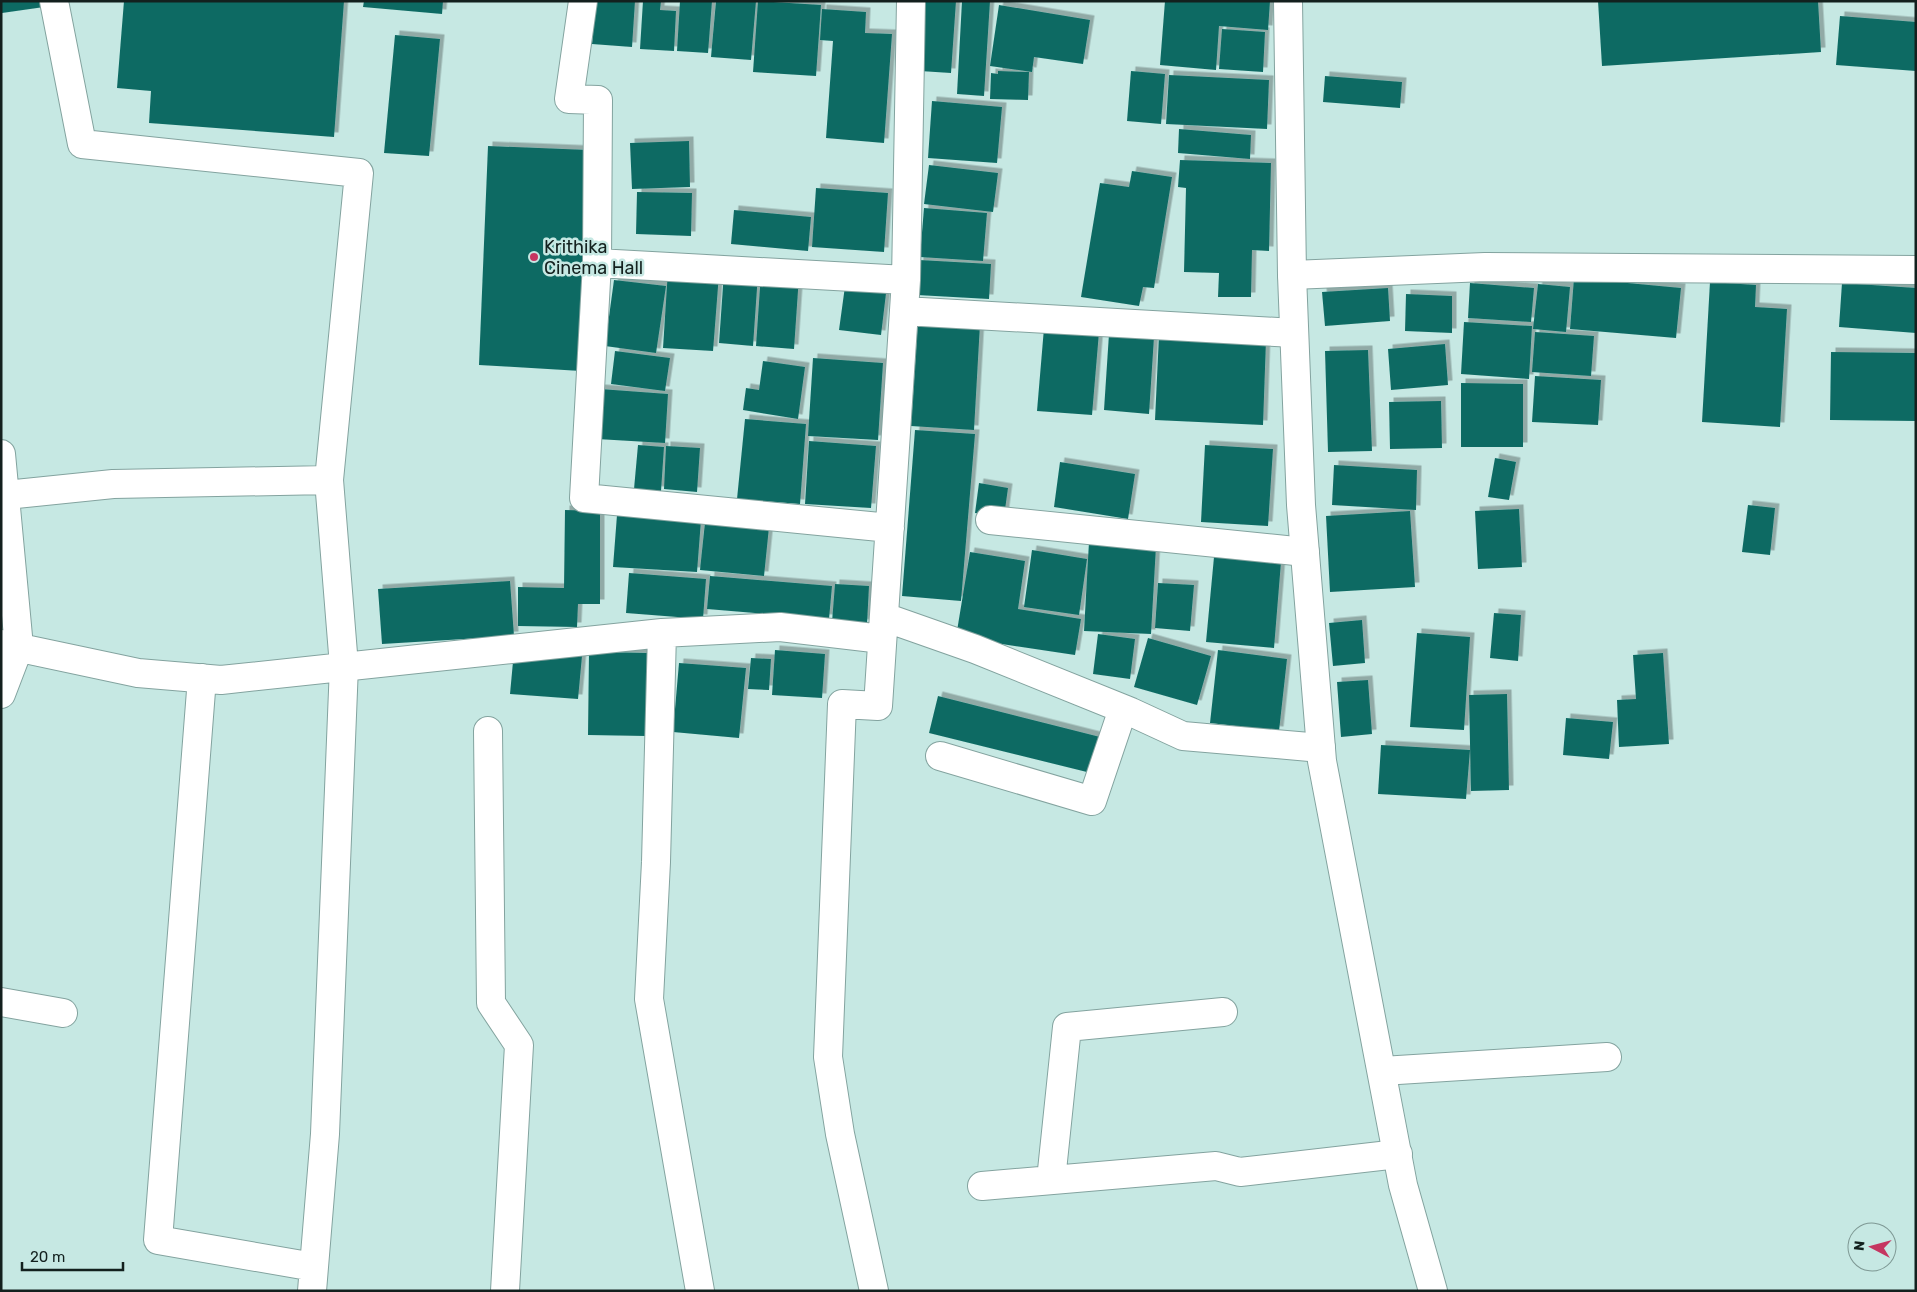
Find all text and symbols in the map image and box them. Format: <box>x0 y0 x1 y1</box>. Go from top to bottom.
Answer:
place label: Krithika Cinema Hall <box>544 236 643 279</box>
marker: Krithika Cinema Hall <box>528 251 540 263</box>
north arrow <box>1847 1222 1897 1272</box>
scale bar <box>22 1240 124 1272</box>
text: N <box>1851 1240 1869 1252</box>
text: 20 m <box>30 1248 65 1266</box>

